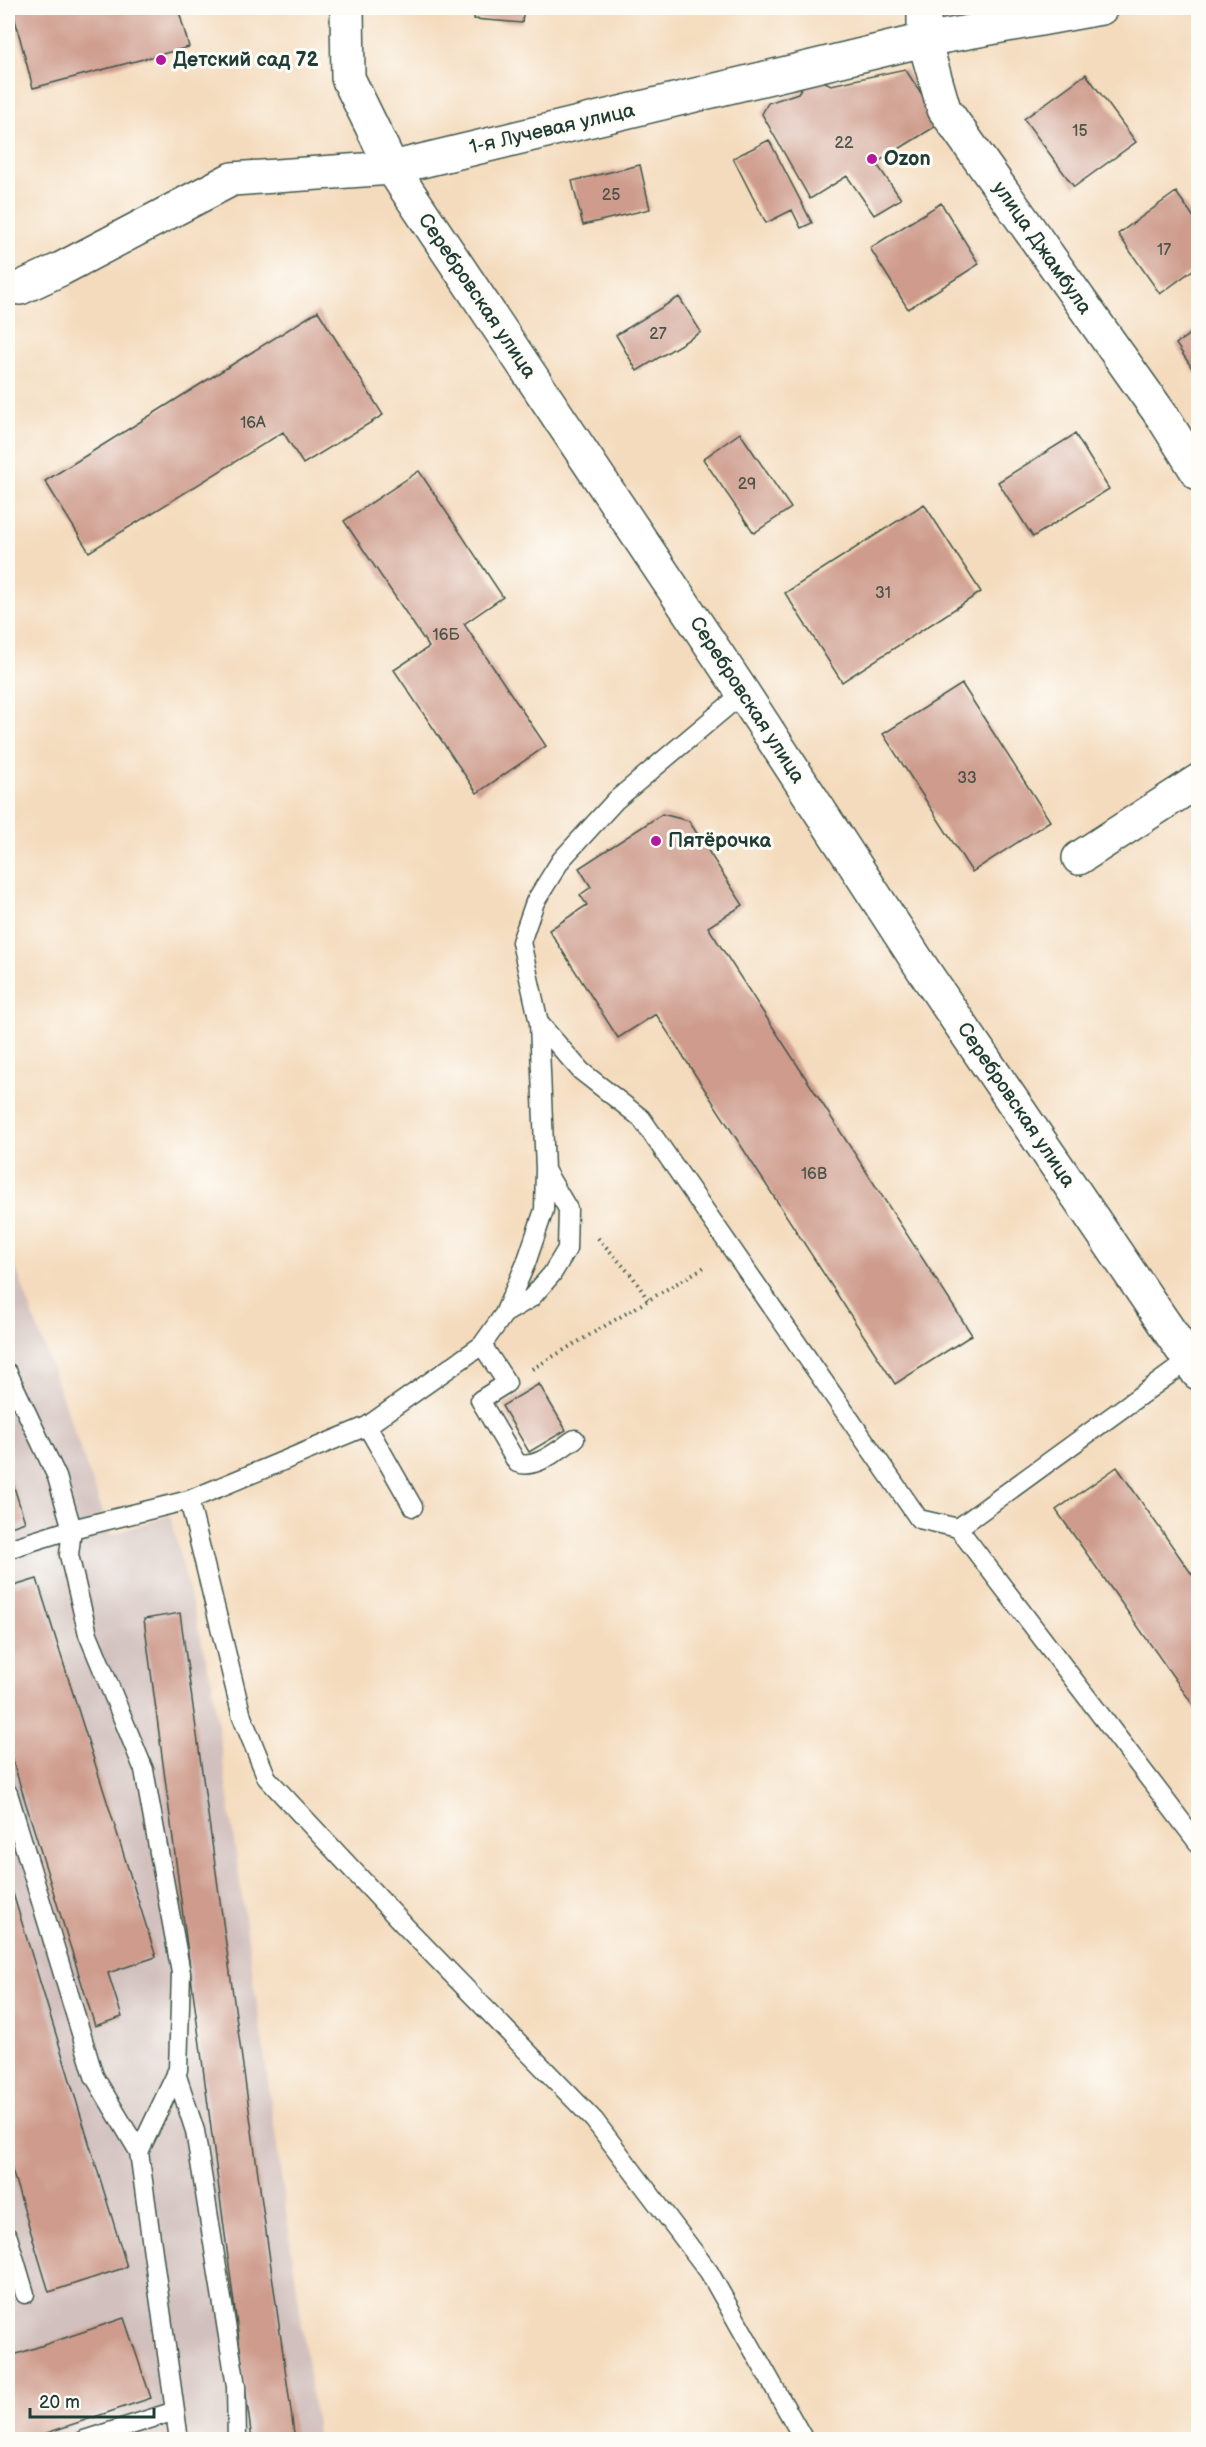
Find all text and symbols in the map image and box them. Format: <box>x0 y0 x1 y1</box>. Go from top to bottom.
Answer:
place label: Детский сад 72 <box>173 48 319 72</box>
marker: Детский сад 72 <box>154 53 168 67</box>
street label: 1-я Лучевая улица <box>467 98 637 160</box>
house number: 15 <box>1072 122 1088 141</box>
house number: 22 <box>835 134 854 153</box>
place label: Ozon <box>884 147 931 171</box>
marker: Ozon <box>865 152 879 166</box>
street label: улица Джамбула <box>987 177 1097 319</box>
house number: 25 <box>602 186 620 205</box>
street label: Серебровская улица <box>413 209 541 383</box>
house number: 17 <box>1157 241 1171 260</box>
house number: 27 <box>649 325 667 344</box>
house number: 16А <box>240 414 266 433</box>
house number: 29 <box>738 475 756 494</box>
house number: 31 <box>875 584 891 603</box>
street label: Серебровская улица <box>684 612 810 788</box>
house number: 16Б <box>432 626 460 645</box>
house number: 33 <box>957 769 977 788</box>
place label: Пятёрочка <box>668 829 771 853</box>
marker: Пятёрочка <box>649 834 663 848</box>
street label: Серебровская улица <box>952 1018 1080 1192</box>
house number: 16В <box>801 1165 827 1184</box>
scale bar <box>30 2381 154 2419</box>
text: 20 m <box>39 2392 80 2413</box>

